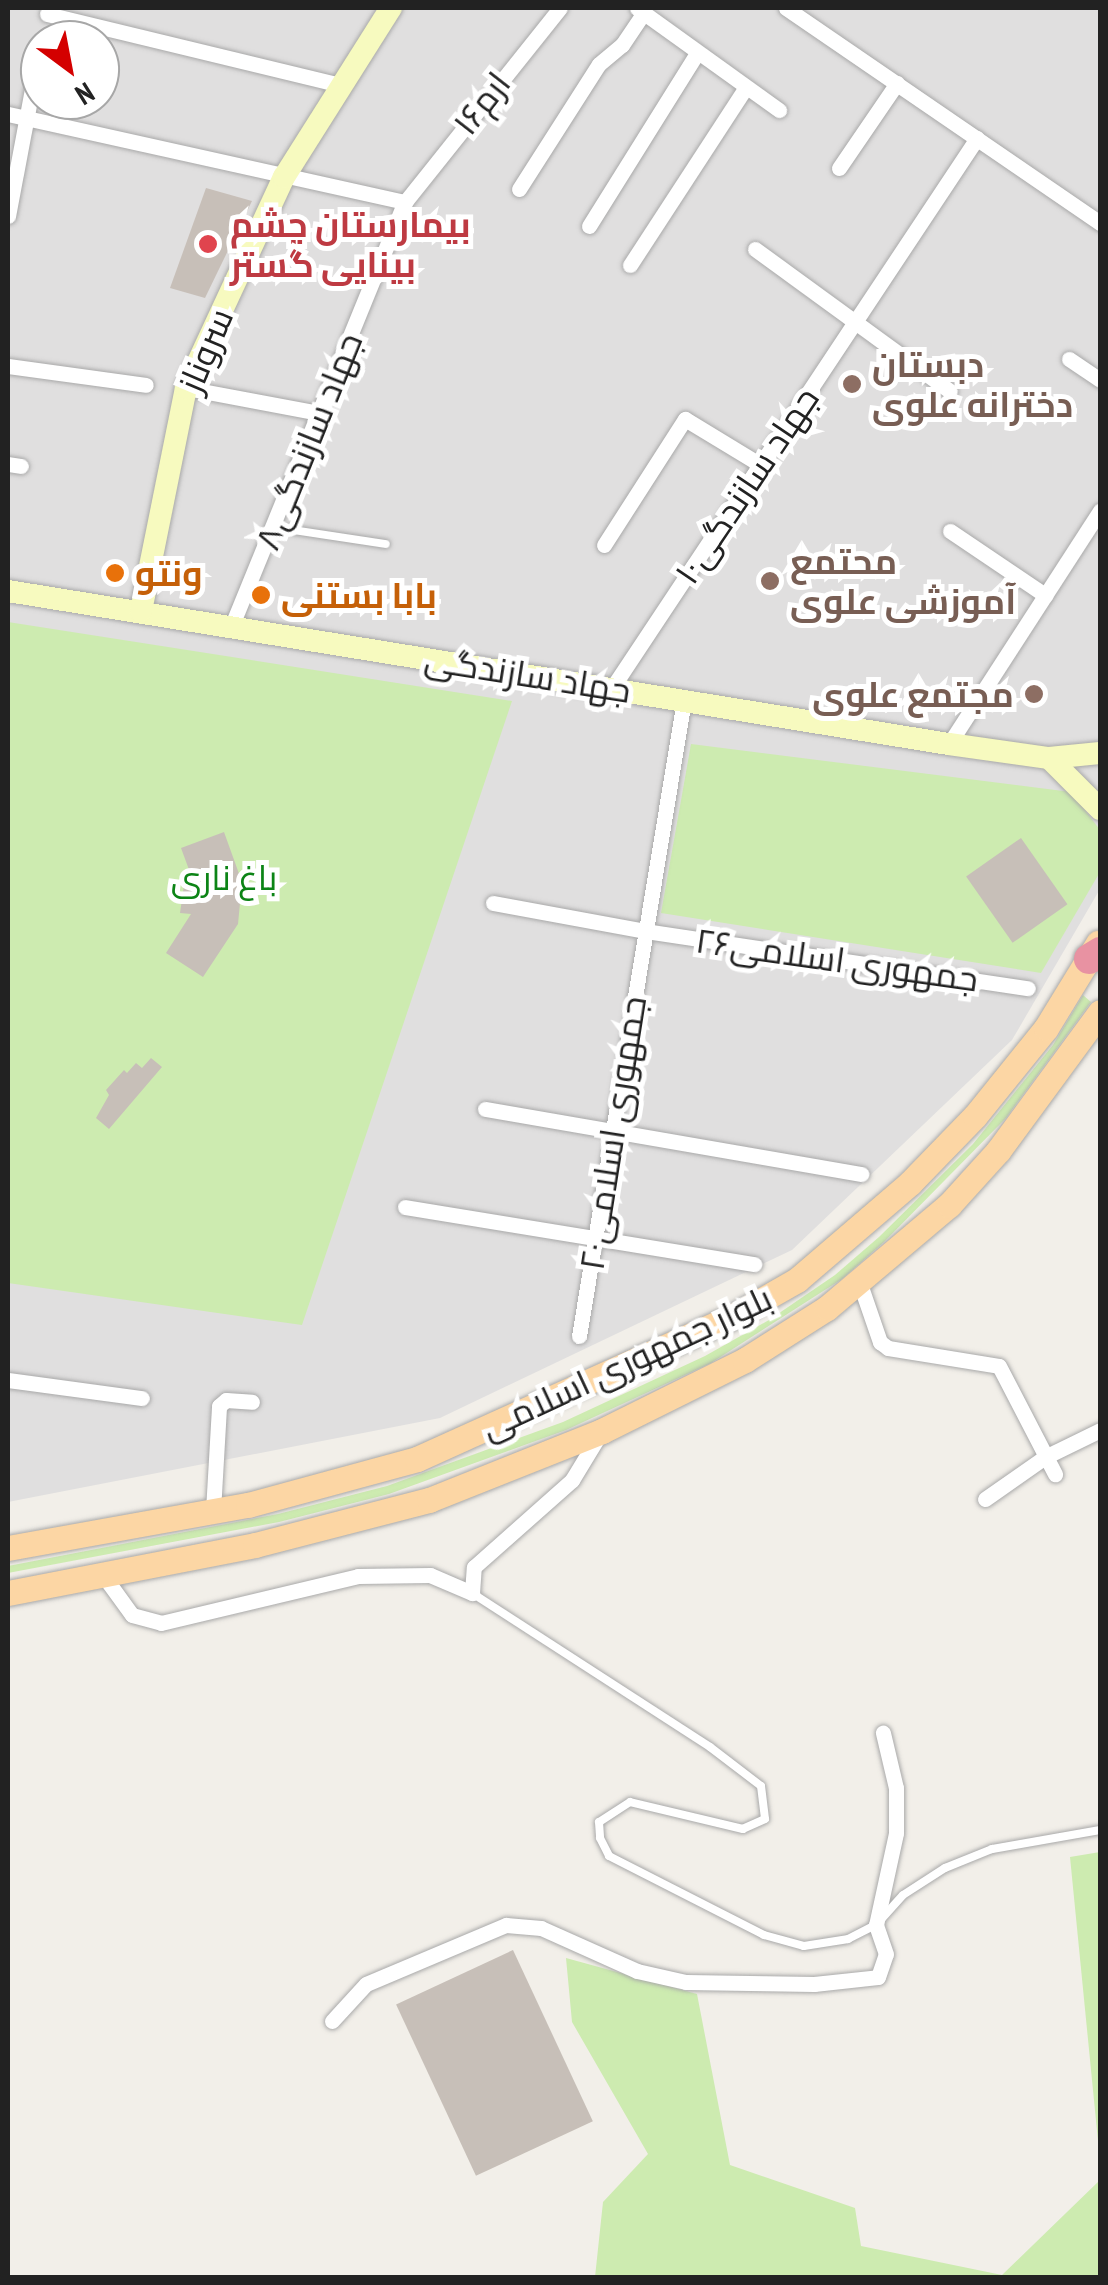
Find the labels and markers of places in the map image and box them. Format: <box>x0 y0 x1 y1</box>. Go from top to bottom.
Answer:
place label: بیمارستان چشم بینایی گستر <box>230 203 471 285</box>
marker: بیمارستان چشم بینایی گستر <box>195 231 221 257</box>
place label: دبستان دخترانه علوی <box>872 343 1073 425</box>
marker: دبستان دخترانه علوی <box>841 373 863 395</box>
place label: محتمع آموزشی علوی <box>790 540 1016 622</box>
place label: ونتو <box>135 552 203 594</box>
marker: ونتو <box>104 562 126 584</box>
marker: محتمع آموزشی علوی <box>759 570 781 592</box>
place label: بابا بستنی <box>281 574 437 616</box>
marker: بابا بستنی <box>250 584 272 606</box>
place label: مجتمع علوی <box>812 673 1014 715</box>
marker: مجتمع علوی <box>1023 683 1045 705</box>

